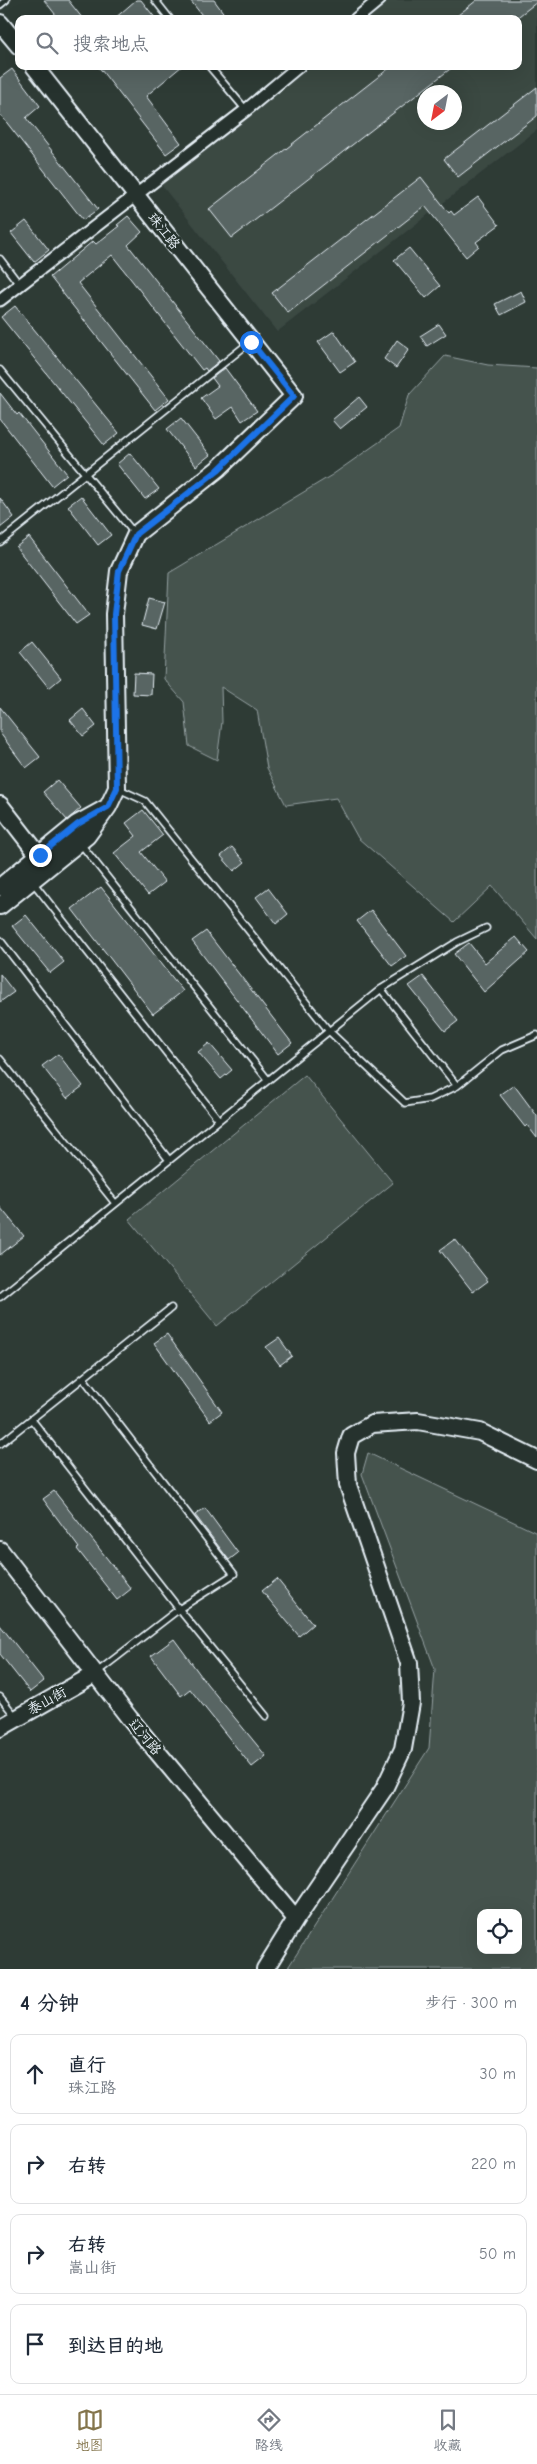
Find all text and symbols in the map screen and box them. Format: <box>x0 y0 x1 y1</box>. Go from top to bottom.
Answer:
search box <box>15 15 522 70</box>
icon: search <box>33 29 61 57</box>
text: 搜索地点 <box>73 33 149 55</box>
north arrow <box>417 85 462 130</box>
street label: 珠江路 <box>144 209 184 253</box>
route start <box>240 331 263 354</box>
route end <box>29 844 52 867</box>
street label: 泰山街 <box>25 1683 69 1719</box>
street label: 辽河路 <box>125 1715 165 1759</box>
map controls <box>477 1909 522 1954</box>
button: locate <box>477 1909 522 1954</box>
text: 4 分钟 <box>20 1991 79 2015</box>
text: 步行 · 300 m <box>425 1994 517 2012</box>
text: 直行 <box>68 2054 106 2076</box>
icon: ahead <box>21 2060 49 2088</box>
text: 30 m <box>480 2065 516 2083</box>
text: 珠江路 <box>68 2079 116 2097</box>
icon: right <box>21 2150 49 2178</box>
text: 右转 <box>68 2155 106 2177</box>
text: 220 m <box>471 2155 516 2173</box>
text: 右转 <box>68 2234 106 2256</box>
icon: right <box>21 2240 49 2268</box>
text: 50 m <box>479 2245 516 2263</box>
text: 嵩山街 <box>68 2259 116 2277</box>
icon: arrive <box>21 2330 49 2358</box>
text: 到达目的地 <box>68 2335 163 2357</box>
tab: 地图 <box>76 2406 104 2454</box>
tab: 路线 <box>255 2406 283 2454</box>
tab: 收藏 <box>434 2406 462 2454</box>

